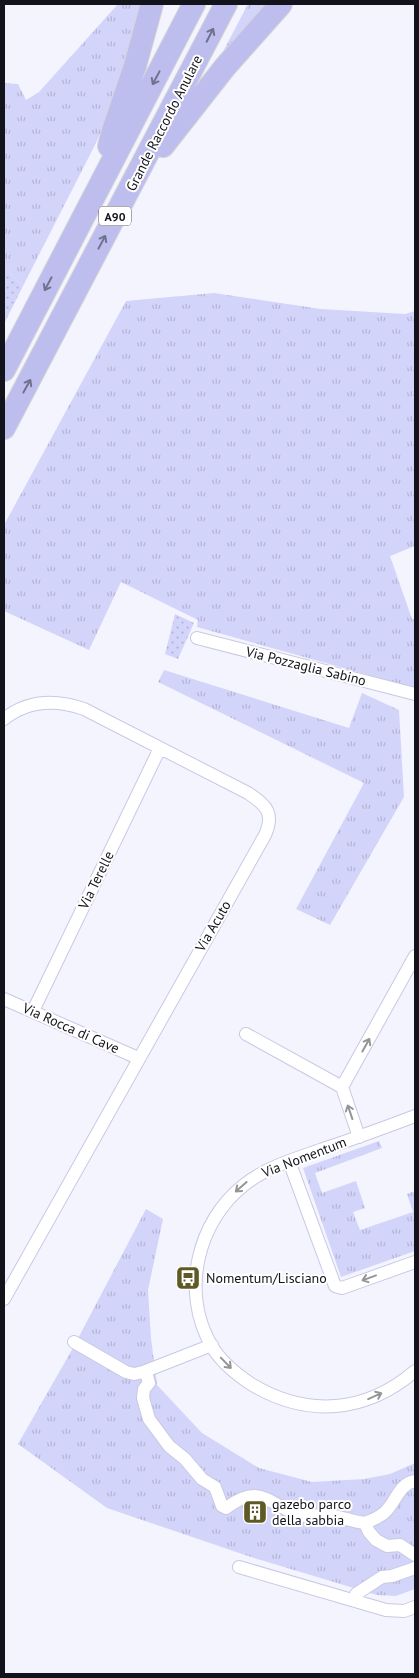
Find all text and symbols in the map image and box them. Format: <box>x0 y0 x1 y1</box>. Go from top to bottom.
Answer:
one-way arrow <box>205 29 215 43</box>
street label: Grande Raccordo Anulare <box>122 52 206 194</box>
one-way arrow <box>151 70 160 85</box>
road number: A90 <box>99 207 131 226</box>
one-way arrow <box>97 234 107 249</box>
one-way arrow <box>43 276 52 291</box>
one-way arrow <box>22 378 32 393</box>
street label: Via Pozzaglia Sabino <box>243 642 368 690</box>
street label: Via Terelle <box>74 848 118 913</box>
street label: Via Acuto <box>191 897 235 956</box>
street label: Via Rocca di Cave <box>19 998 122 1057</box>
one-way arrow <box>361 1038 371 1052</box>
one-way arrow <box>345 1105 354 1120</box>
street label: Via Nomentum <box>258 1133 349 1182</box>
one-way arrow <box>235 1182 248 1193</box>
bus stop icon: Nomentum/Lisciano <box>175 1265 201 1291</box>
place label: Nomentum/Lisciano <box>206 1269 327 1287</box>
one-way arrow <box>362 1274 377 1283</box>
one-way arrow <box>220 1357 232 1370</box>
one-way arrow <box>367 1390 382 1400</box>
place label: gazebo parco della sabbia <box>272 1495 351 1529</box>
building icon: gazebo parco della sabbia <box>242 1499 268 1525</box>

